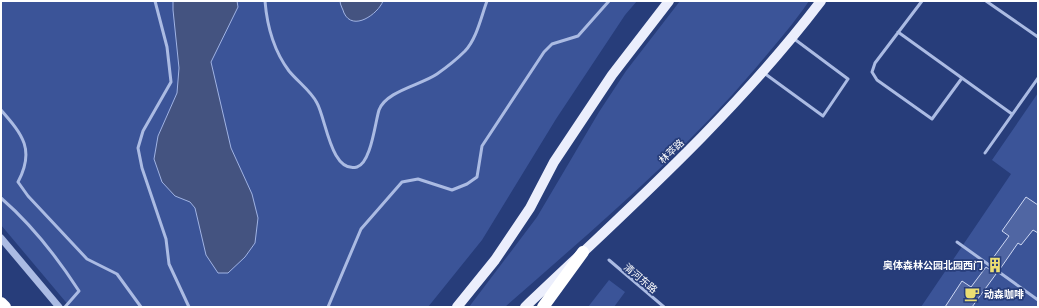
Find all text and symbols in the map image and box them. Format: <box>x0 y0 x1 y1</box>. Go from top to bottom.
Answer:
street label: 林萃路 <box>656 136 687 166</box>
building icon: 奥体森林公园北园西门 <box>986 256 1004 274</box>
place label: 奥体森林公园北园西门 <box>883 259 983 272</box>
street label: 清河东路 <box>621 261 660 296</box>
cafe icon: 动森咖啡 <box>963 285 981 303</box>
place label: 动森咖啡 <box>984 288 1024 301</box>

